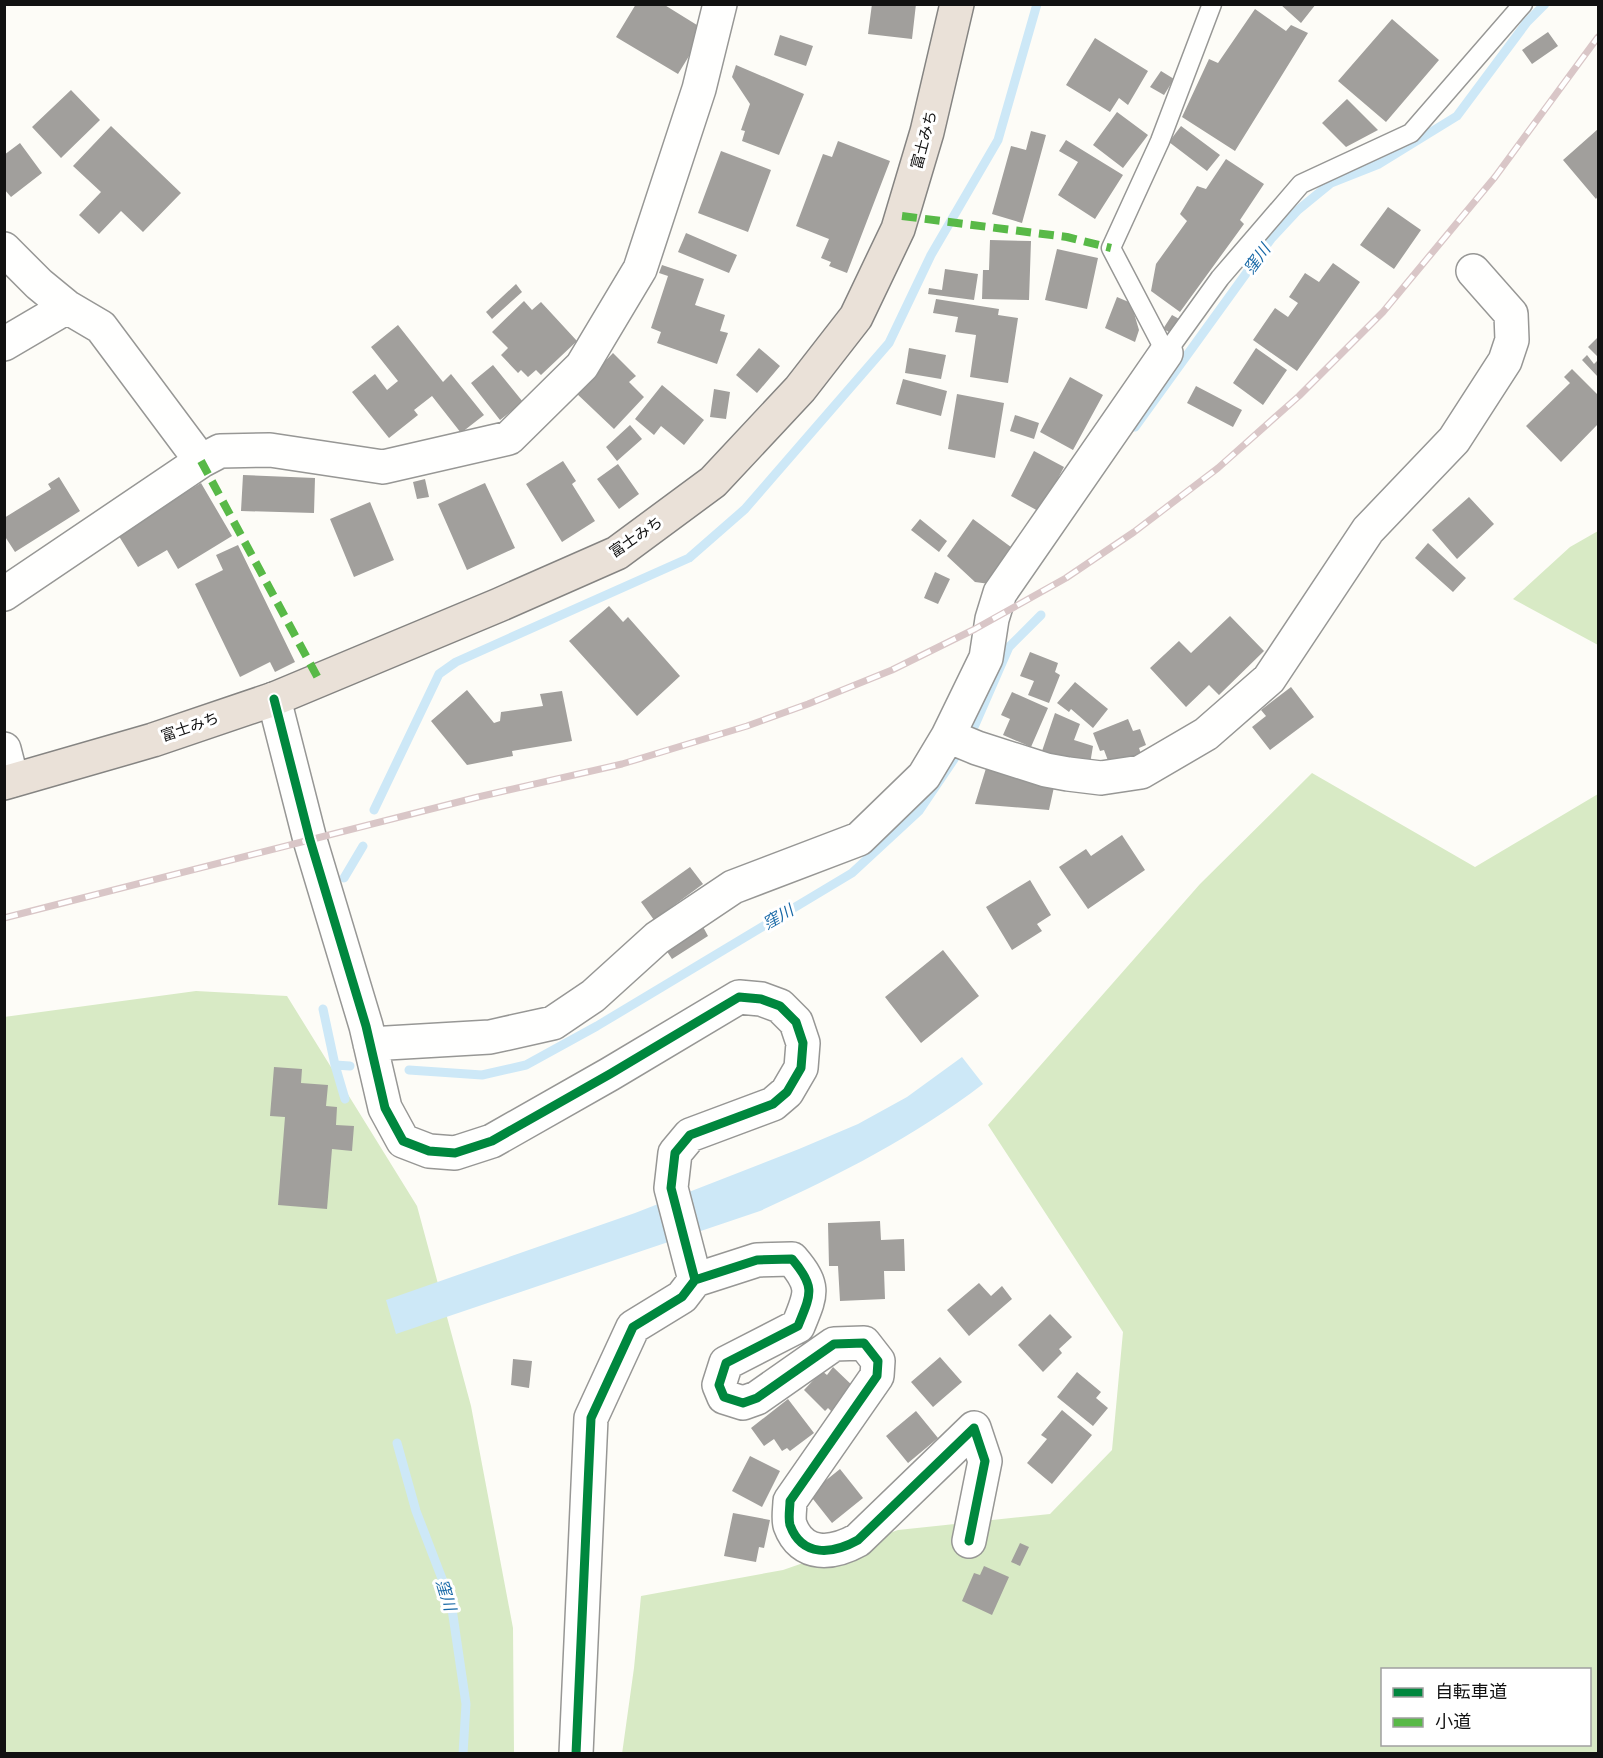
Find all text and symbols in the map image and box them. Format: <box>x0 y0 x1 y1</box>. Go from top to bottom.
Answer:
street label: 富士みち <box>908 109 940 171</box>
water label: 窪川 <box>1240 239 1275 278</box>
street label: 富士みち <box>606 513 666 561</box>
street label: 富士みち <box>159 709 221 745</box>
water label: 窪川 <box>759 900 798 933</box>
water label: 窪川 <box>432 1577 460 1615</box>
legend <box>1381 1668 1591 1746</box>
text: 自転車道 <box>1435 1681 1507 1703</box>
text: 小道 <box>1435 1711 1471 1733</box>

